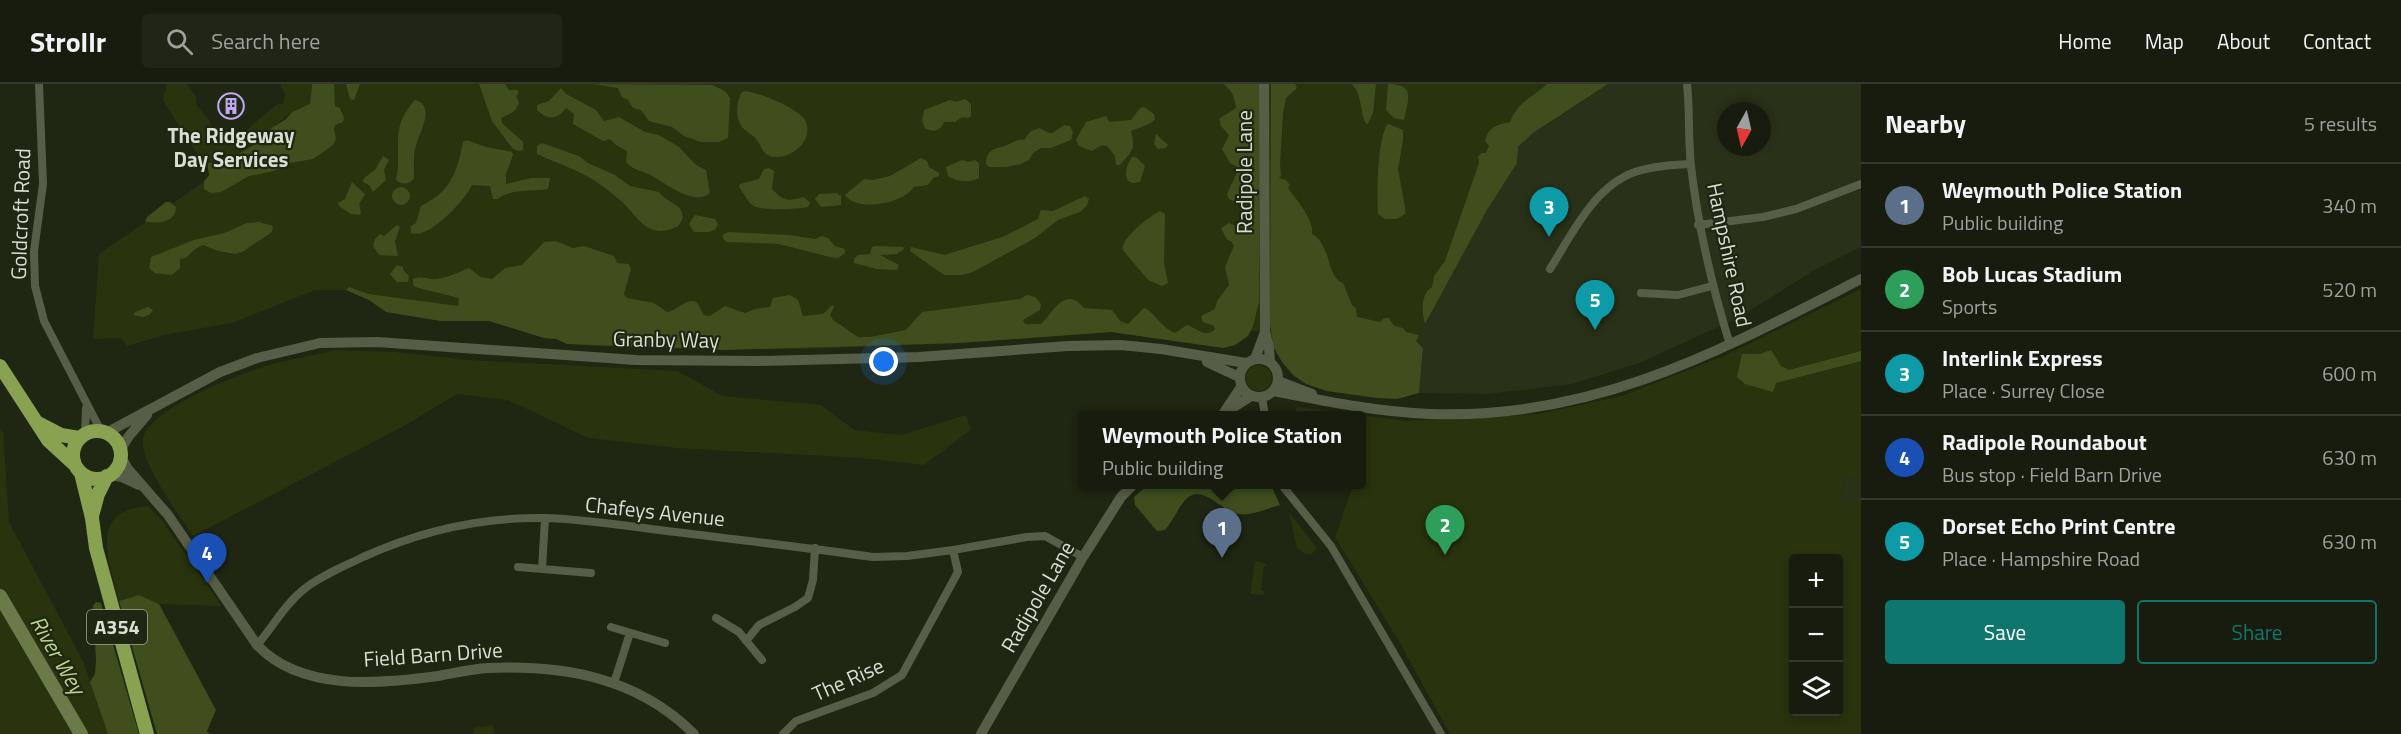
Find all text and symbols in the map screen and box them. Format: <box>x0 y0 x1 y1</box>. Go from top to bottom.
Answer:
search box <box>142 14 562 68</box>
text: Strollr <box>30 20 106 63</box>
text: Search here <box>211 24 320 58</box>
icon: search <box>163 25 196 58</box>
text: Home <box>2058 25 2112 57</box>
text: Map <box>2145 25 2184 57</box>
text: About <box>2217 25 2270 57</box>
text: Contact <box>2303 25 2371 57</box>
building icon: The Ridgeway Day Services <box>216 91 246 121</box>
north arrow <box>1717 102 1771 156</box>
text: Nearby <box>1885 104 1966 143</box>
text: 5 results <box>2304 108 2377 139</box>
street label: Radipole Lane <box>1228 110 1260 234</box>
place label: The Ridgeway Day Services <box>167 119 295 175</box>
street label: Goldcroft Road <box>2 148 38 280</box>
text: Weymouth Police Station <box>1942 173 2182 207</box>
street label: Hampshire Road <box>1699 180 1761 330</box>
pin: 3 <box>1530 188 1568 237</box>
text: 1 <box>1899 190 1910 221</box>
text: 340 m <box>2322 190 2377 221</box>
text: Public building <box>1942 207 2063 238</box>
text: Bob Lucas Stadium <box>1942 257 2122 291</box>
text: 2 <box>1899 274 1910 305</box>
text: 520 m <box>2322 274 2377 305</box>
pin: 5 <box>1576 280 1614 330</box>
text: Sports <box>1942 291 1997 322</box>
street label: Granby Way <box>613 322 720 356</box>
text: Interlink Express <box>1942 341 2103 375</box>
your location <box>869 347 898 376</box>
text: 3 <box>1899 358 1910 389</box>
text: 600 m <box>2322 358 2377 389</box>
text: Place · Surrey Close <box>1942 375 2105 406</box>
popup <box>1078 411 1366 489</box>
text: Weymouth Police Station <box>1102 418 1342 452</box>
text: Radipole Roundabout <box>1942 425 2147 459</box>
text: 4 <box>1899 442 1910 473</box>
text: 630 m <box>2322 442 2377 473</box>
text: Public building <box>1102 452 1223 483</box>
text: Bus stop · Field Barn Drive <box>1942 459 2162 490</box>
street label: Chafeys Avenue <box>584 488 727 534</box>
pin: 2 <box>1426 506 1464 555</box>
pin: 1 <box>1202 508 1242 558</box>
text: Dorset Echo Print Centre <box>1942 509 2175 543</box>
text: 5 <box>1899 526 1910 557</box>
text: 630 m <box>2322 526 2377 557</box>
pin: 4 <box>188 534 226 583</box>
street label: Radipole Lane <box>992 535 1082 658</box>
text: Place · Hampshire Road <box>1942 543 2140 574</box>
map controls <box>1789 554 1843 716</box>
button: + <box>1789 554 1843 608</box>
button: Save <box>1885 600 2125 664</box>
button: Share <box>2137 600 2377 664</box>
button: − <box>1789 608 1843 662</box>
water label: River Wey <box>22 609 96 703</box>
road number: A354 <box>87 610 147 644</box>
street label: Field Barn Drive <box>362 633 504 675</box>
street label: The Rise <box>807 649 889 709</box>
button: layers <box>1789 662 1843 716</box>

